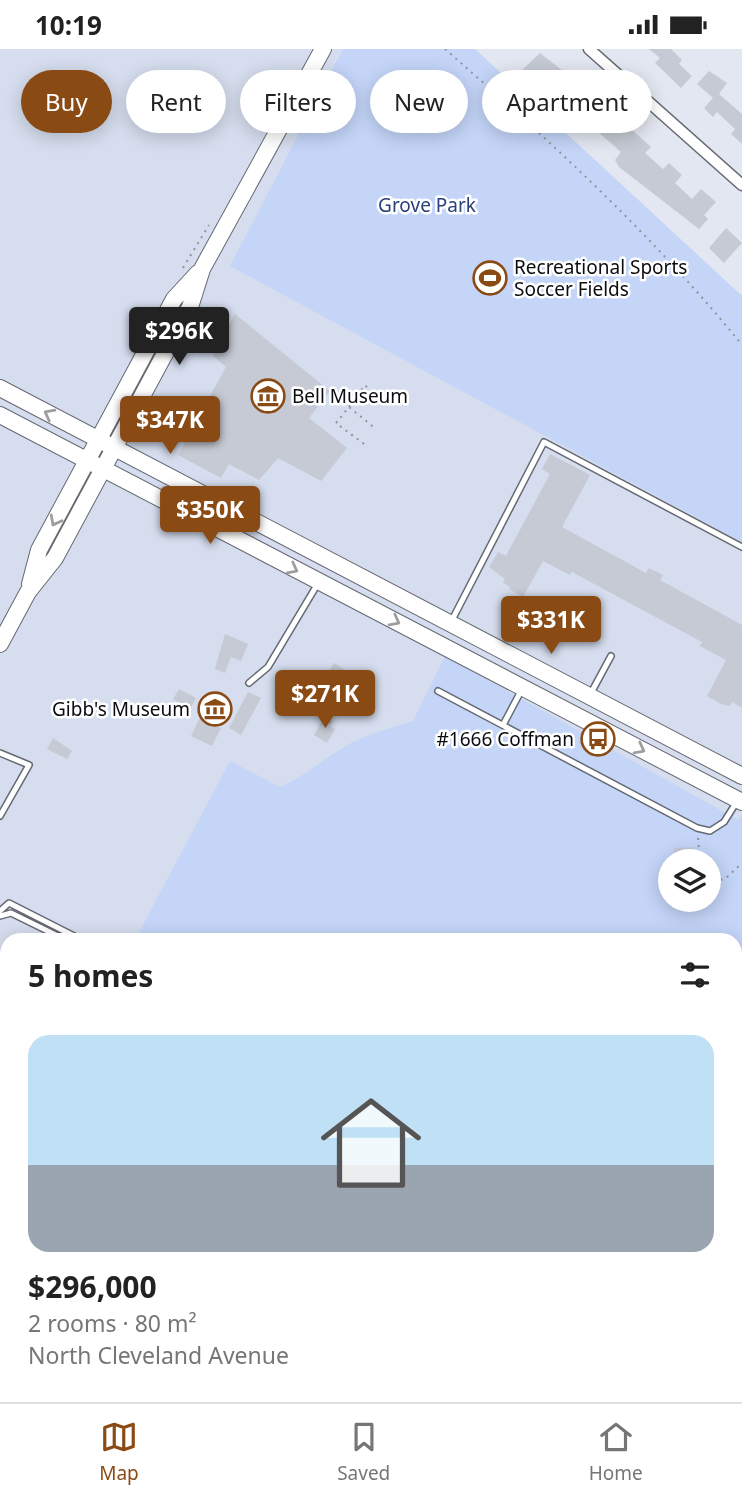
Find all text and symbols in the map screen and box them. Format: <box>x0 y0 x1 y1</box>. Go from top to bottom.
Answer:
text: 10:19 <box>35 7 102 43</box>
chip: Buy <box>21 70 112 133</box>
chip: Rent <box>126 70 226 133</box>
chip: Filters <box>240 70 356 133</box>
chip: New <box>370 70 468 133</box>
chip: Apartment <box>482 70 652 133</box>
park label: Grove Park <box>378 192 476 218</box>
place label: Recreational Sports Soccer Fields <box>514 254 687 302</box>
sports icon: Recreational Sports Soccer Fields <box>471 259 509 297</box>
pin: $296K <box>130 307 228 367</box>
text: $296K <box>145 314 213 346</box>
museum icon: Bell Museum <box>249 377 287 415</box>
place label: Bell Museum <box>292 383 408 409</box>
pin: $347K <box>121 397 219 456</box>
text: $347K <box>136 403 204 435</box>
one-way arrow <box>44 409 56 422</box>
pin: $350K <box>161 487 259 546</box>
text: $350K <box>176 493 244 525</box>
one-way arrow <box>50 514 63 526</box>
one-way arrow <box>286 560 298 574</box>
pin: $331K <box>502 597 600 656</box>
text: $331K <box>517 603 585 635</box>
one-way arrow <box>387 613 400 627</box>
pin: $271K <box>276 671 374 730</box>
text: $271K <box>291 677 359 709</box>
museum icon: Gibb's Museum <box>196 690 234 728</box>
place label: Gibb's Museum <box>52 696 190 722</box>
bus stop icon: #1666 Coffman <box>579 720 617 758</box>
place label: #1666 Coffman <box>437 726 574 752</box>
one-way arrow <box>633 741 645 754</box>
map controls <box>658 849 721 912</box>
button: layers <box>658 849 721 912</box>
text: 5 homes <box>28 955 153 996</box>
icon: filters <box>676 956 714 994</box>
icon: home <box>308 1080 434 1206</box>
text: $296,000 <box>28 1266 157 1307</box>
text: 2 rooms · 80 m² <box>28 1307 197 1339</box>
text: North Cleveland Avenue <box>28 1339 289 1371</box>
tab: Map <box>99 1418 139 1486</box>
tab: Saved <box>337 1418 390 1486</box>
tab: Home <box>589 1418 643 1486</box>

